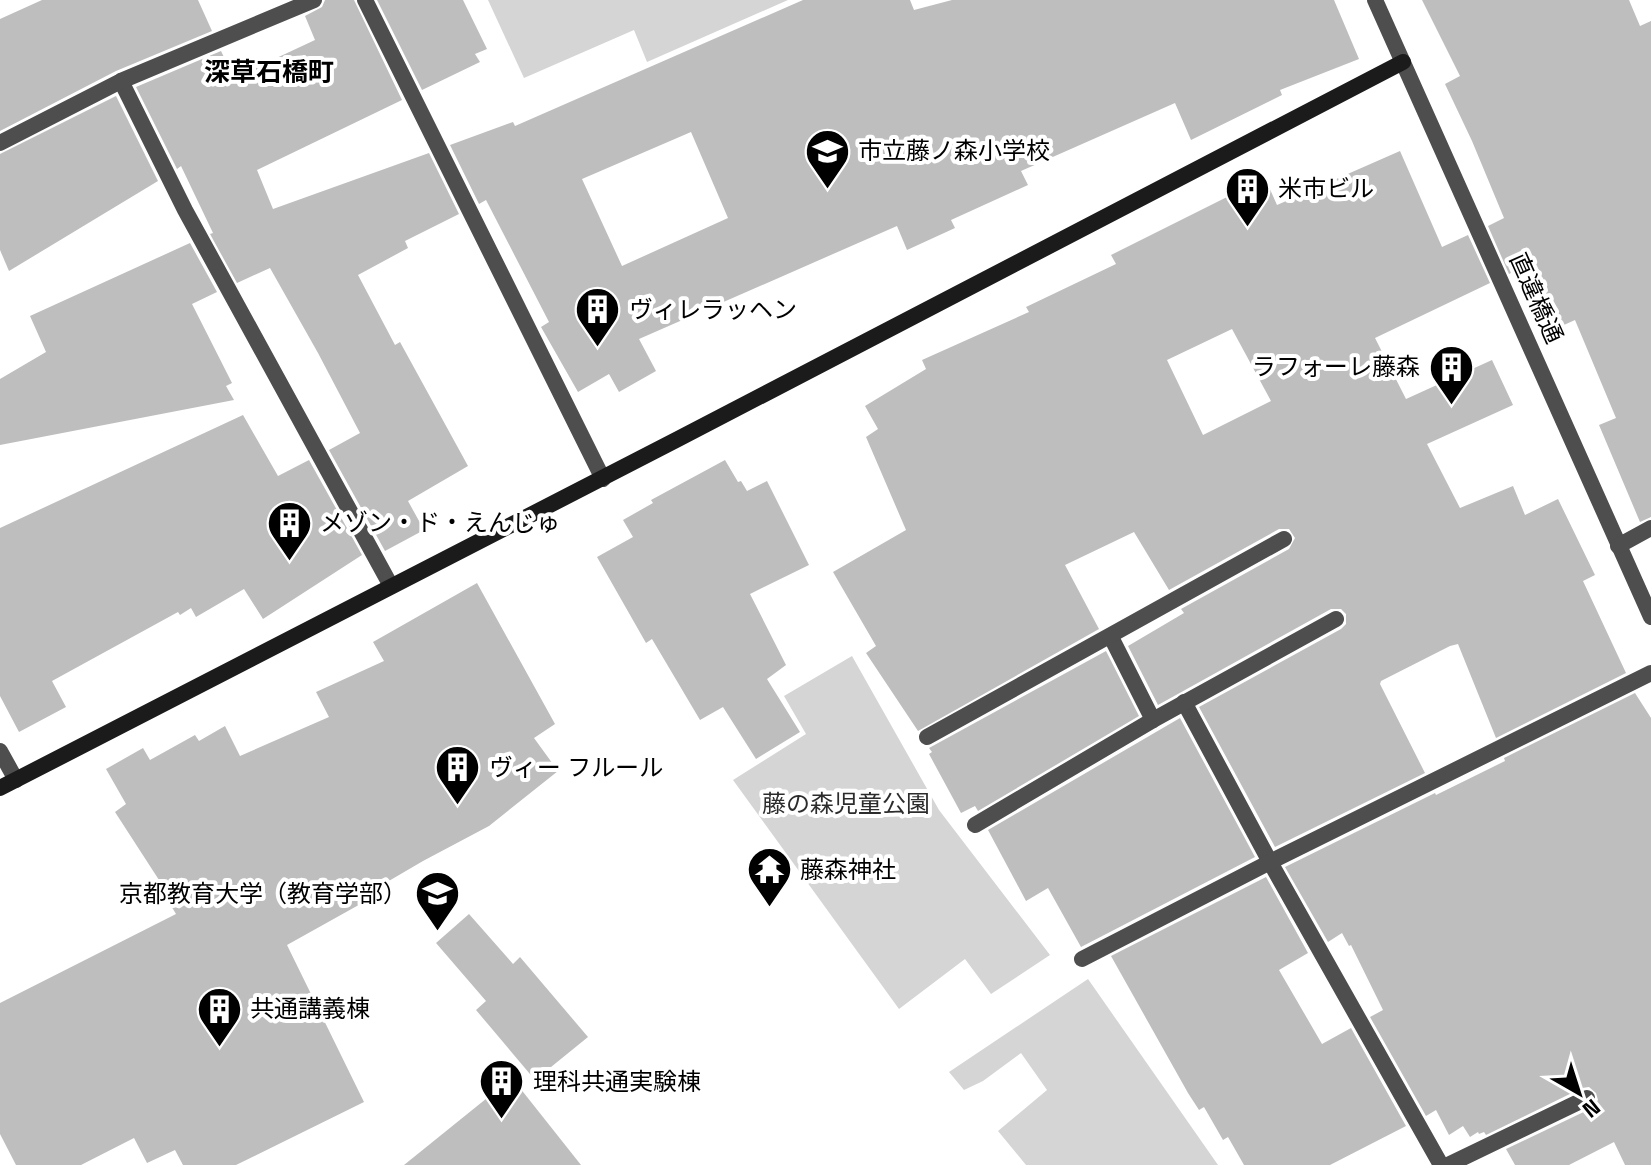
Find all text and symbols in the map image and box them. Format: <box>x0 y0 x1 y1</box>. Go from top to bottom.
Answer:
district label: 深草石橋町 <box>204 55 334 89</box>
school or university icon: 市立藤ノ森小学校 <box>803 127 851 190</box>
place label: 市立藤ノ森小学校 <box>858 135 1050 166</box>
building icon: 米市ビル <box>1223 165 1271 228</box>
place label: 米市ビル <box>1278 173 1374 204</box>
street label: 直違橋通 <box>1503 248 1570 348</box>
building icon: ヴィレラッヘン <box>574 286 622 349</box>
place label: ヴィレラッヘン <box>629 294 797 325</box>
building icon: ラフォーレ藤森 <box>1427 343 1475 406</box>
place label: ラフォーレ藤森 <box>1252 351 1420 382</box>
building icon: メゾン・ド・えんじゅ <box>265 499 313 562</box>
place label: メゾン・ド・えんじゅ <box>320 507 560 538</box>
building icon: ヴィー フルール <box>434 744 482 807</box>
place label: ヴィー フルール <box>489 752 663 783</box>
park label: 藤の森児童公園 <box>762 788 930 819</box>
temple icon: 藤森神社 <box>745 846 793 909</box>
place label: 藤森神社 <box>800 854 896 885</box>
school or university icon: 京都教育大学（教育学部） <box>414 870 462 933</box>
place label: 京都教育大学（教育学部） <box>119 878 407 909</box>
building icon: 共通講義棟 <box>195 985 243 1048</box>
place label: 共通講義棟 <box>250 993 370 1024</box>
north arrow <box>1539 1053 1619 1133</box>
building icon: 理科共通実験棟 <box>478 1058 526 1121</box>
place label: 理科共通実験棟 <box>533 1066 701 1097</box>
text: N <box>1577 1093 1606 1124</box>

